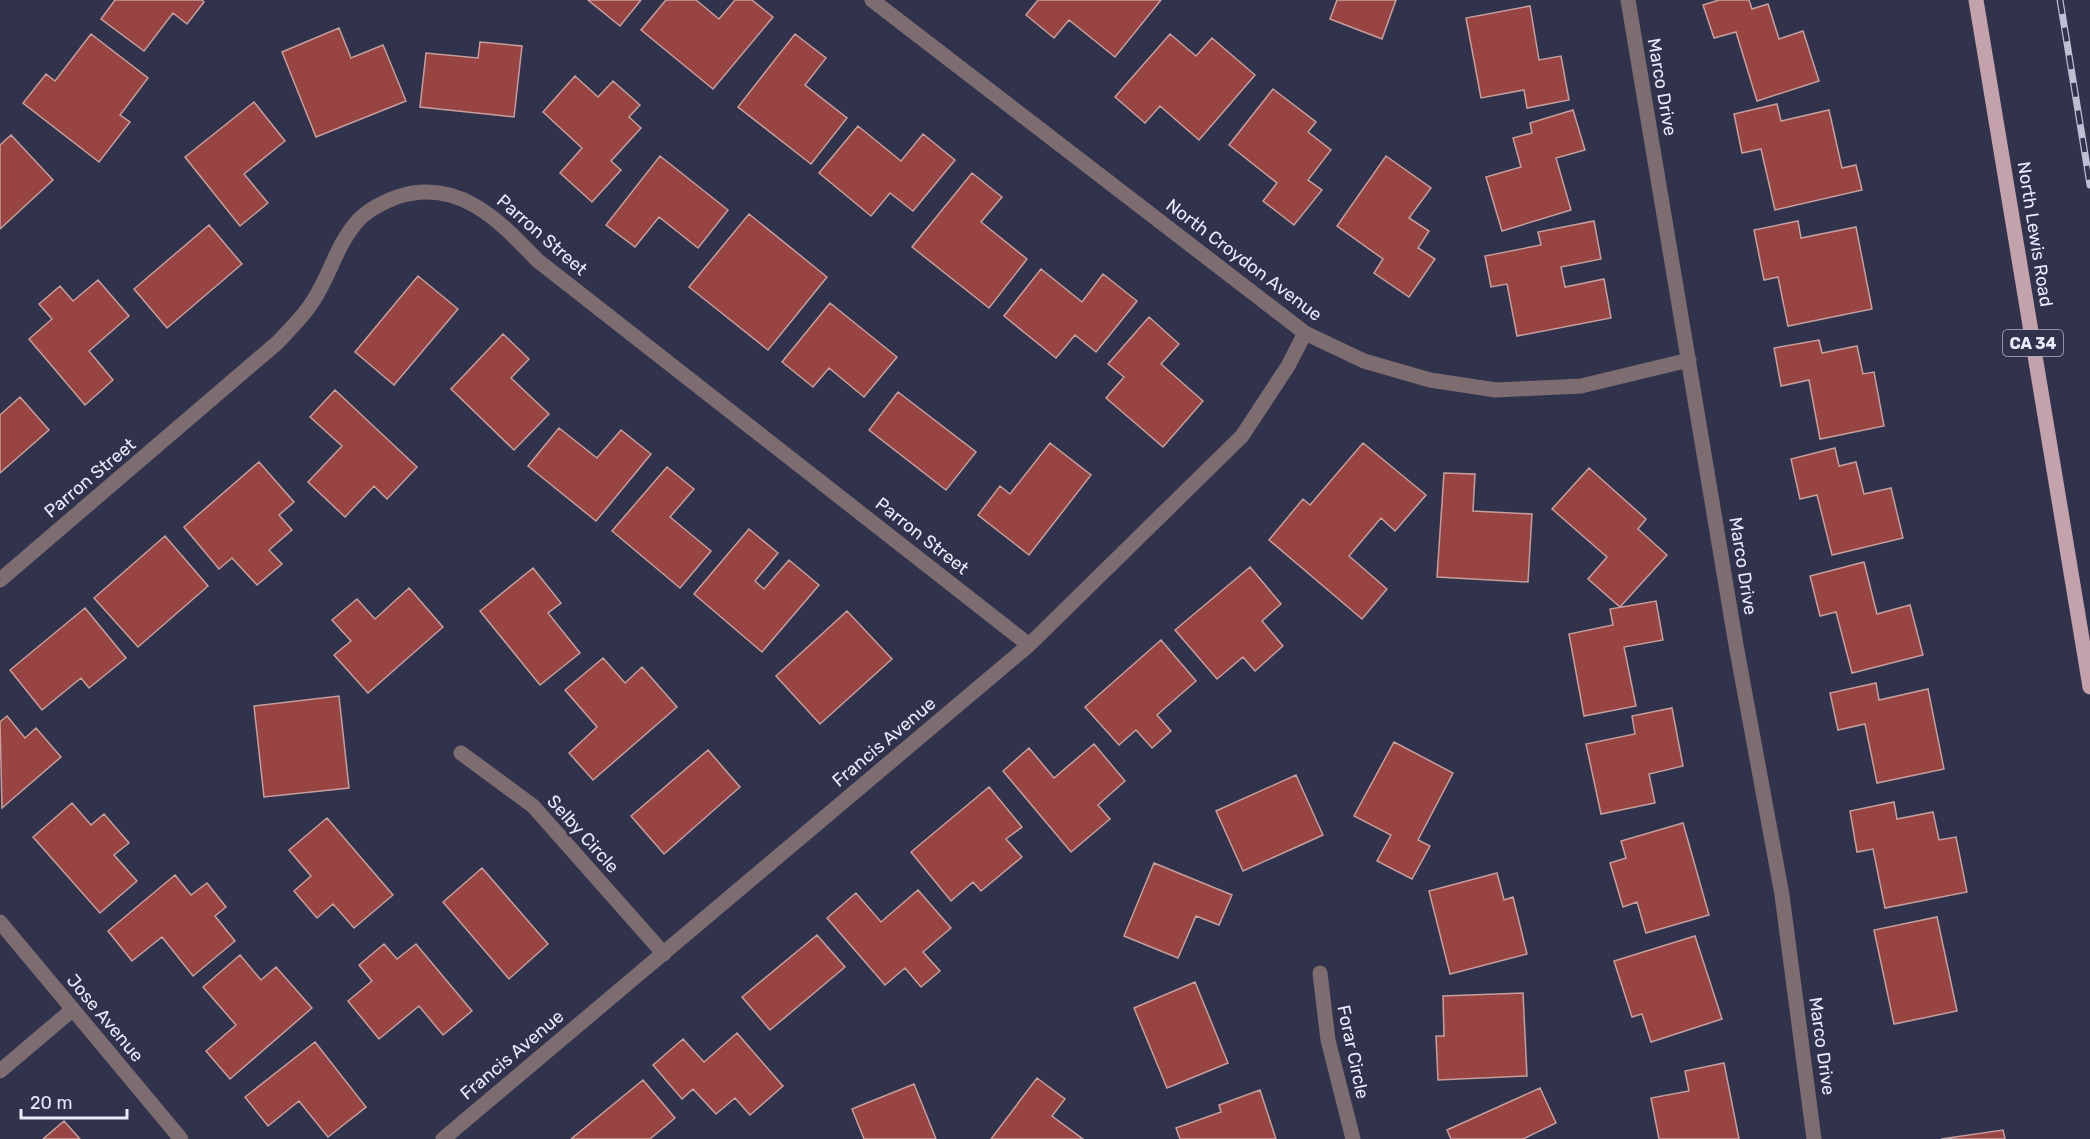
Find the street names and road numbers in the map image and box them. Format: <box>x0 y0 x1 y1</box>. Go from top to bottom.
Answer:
street label: Marco Drive <box>1643 36 1681 138</box>
street label: North Lewis Road <box>2013 160 2057 308</box>
street label: Parron Street <box>492 190 592 280</box>
street label: North Croydon Avenue <box>1162 194 1326 326</box>
road number: CA 34 <box>2003 330 2063 356</box>
street label: Parron Street <box>40 433 140 523</box>
street label: Parron Street <box>871 493 973 579</box>
street label: Marco Drive <box>1724 515 1762 617</box>
street label: Francis Avenue <box>828 692 940 792</box>
street label: Selby Circle <box>542 790 624 878</box>
street label: Jose Avenue <box>62 970 148 1066</box>
street label: Marco Drive <box>1804 996 1840 1096</box>
street label: Forar Circle <box>1332 1003 1374 1101</box>
street label: Francis Avenue <box>456 1005 568 1105</box>

